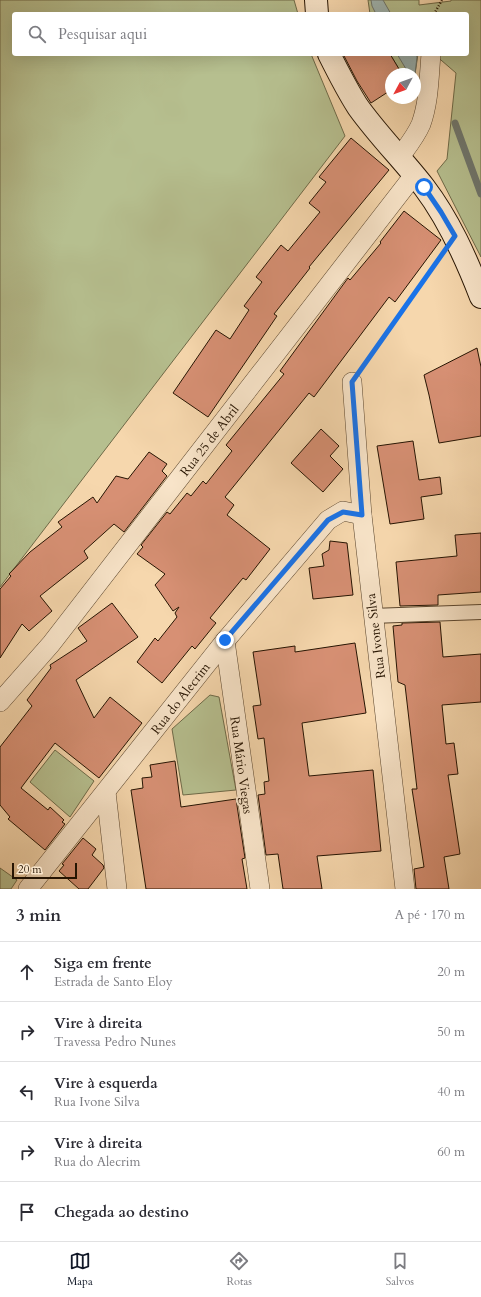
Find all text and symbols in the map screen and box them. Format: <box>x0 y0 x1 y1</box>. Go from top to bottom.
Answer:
search box <box>12 12 469 56</box>
icon: search <box>26 23 48 45</box>
text: Pesquisar aqui <box>58 24 147 44</box>
north arrow <box>385 68 421 104</box>
route start <box>415 178 433 196</box>
street label: Rua 25 de Abril <box>176 401 244 480</box>
street label: Rua Ivone Silva <box>362 592 390 680</box>
route end <box>216 631 234 649</box>
street label: Rua do Alecrim <box>147 659 215 738</box>
street label: Rua Mário Viegas <box>225 715 257 815</box>
scale bar <box>12 861 77 880</box>
text: 20 m <box>18 862 42 877</box>
text: 3 min <box>16 904 61 927</box>
text: A pé · 170 m <box>395 906 465 924</box>
text: Siga em frente <box>54 953 152 973</box>
icon: ahead <box>16 961 38 983</box>
text: 20 m <box>437 963 465 981</box>
text: Estrada de Santo Eloy <box>54 973 173 991</box>
text: Vire à direita <box>54 1013 142 1033</box>
icon: right <box>16 1021 38 1043</box>
text: 50 m <box>437 1023 465 1041</box>
text: Travessa Pedro Nunes <box>54 1033 176 1051</box>
text: Vire à esquerda <box>54 1073 158 1093</box>
icon: left <box>16 1081 38 1103</box>
text: 40 m <box>437 1083 465 1101</box>
text: Rua Ivone Silva <box>54 1093 140 1111</box>
text: Vire à direita <box>54 1133 142 1153</box>
icon: right <box>16 1141 38 1163</box>
text: 60 m <box>437 1143 465 1161</box>
text: Rua do Alecrim <box>54 1153 140 1171</box>
icon: arrive <box>16 1201 38 1223</box>
text: Chegada ao destino <box>54 1202 189 1222</box>
tab: Mapa <box>67 1250 93 1289</box>
tab: Rotas <box>226 1250 252 1289</box>
tab: Salvos <box>386 1250 414 1289</box>

